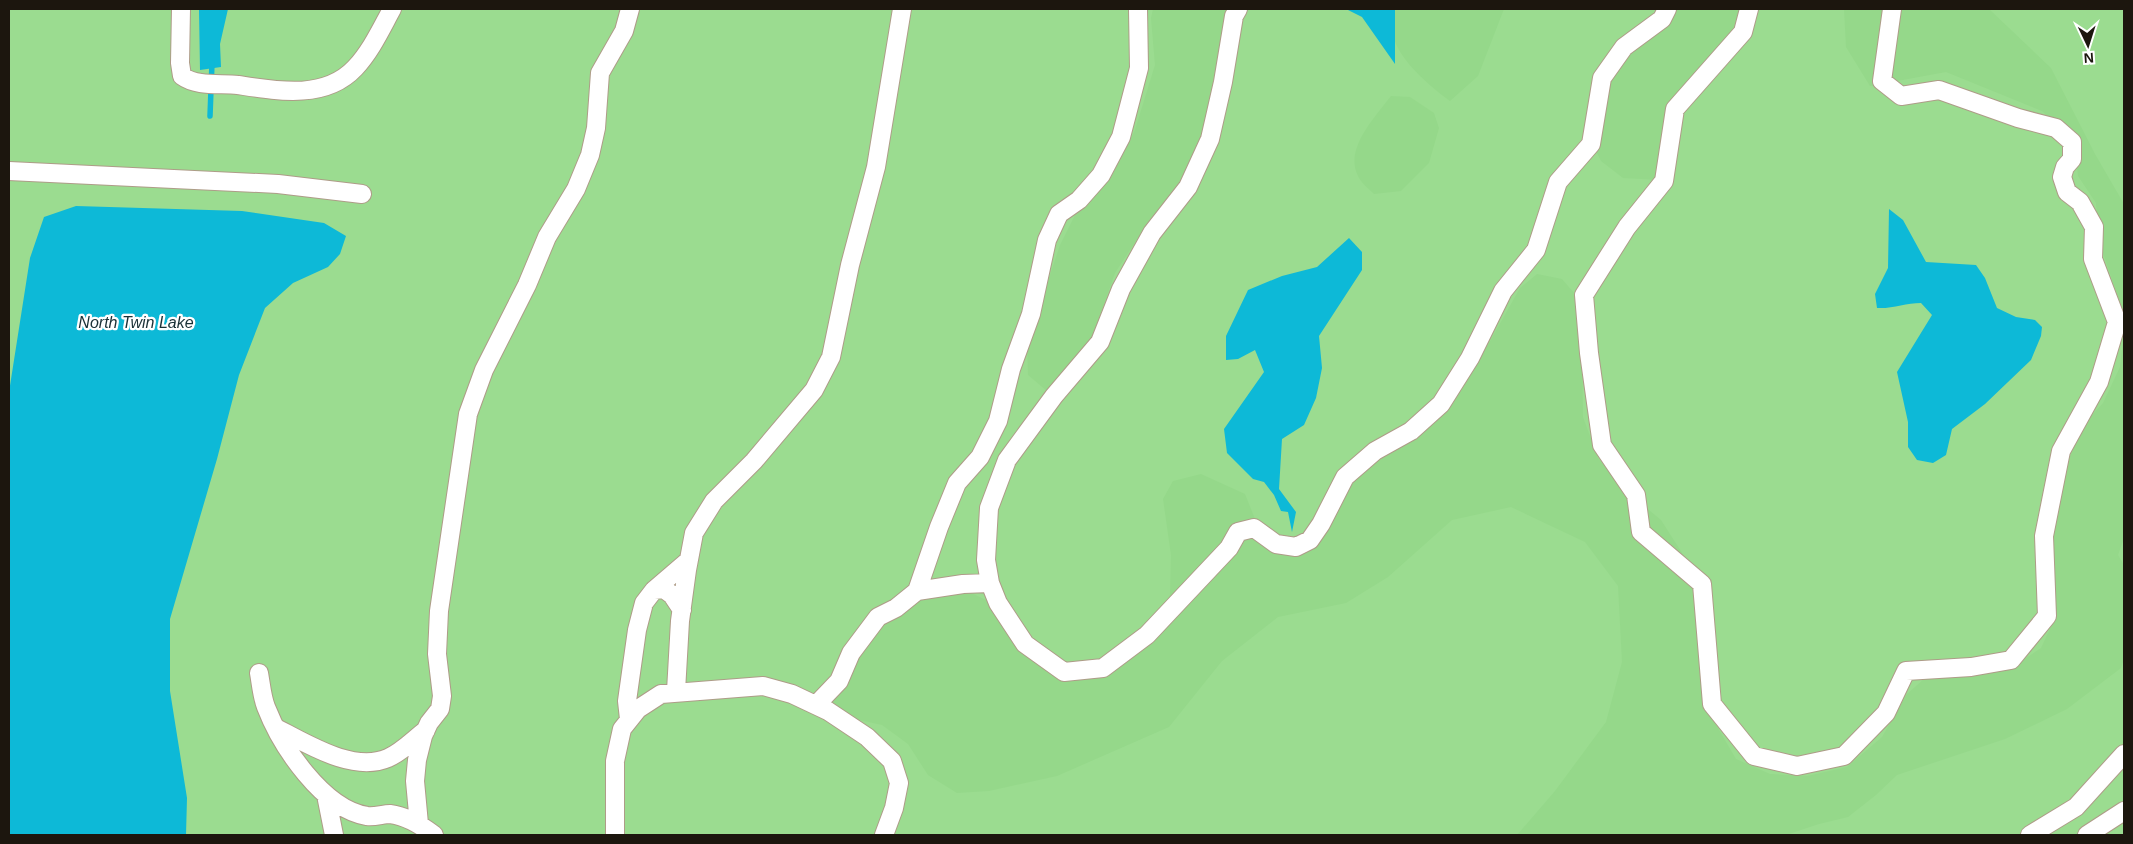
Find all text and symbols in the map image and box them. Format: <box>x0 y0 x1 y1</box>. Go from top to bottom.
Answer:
north arrow <box>2063 20 2113 70</box>
text: N <box>2083 50 2095 66</box>
water label: North Twin Lake <box>78 314 194 331</box>

